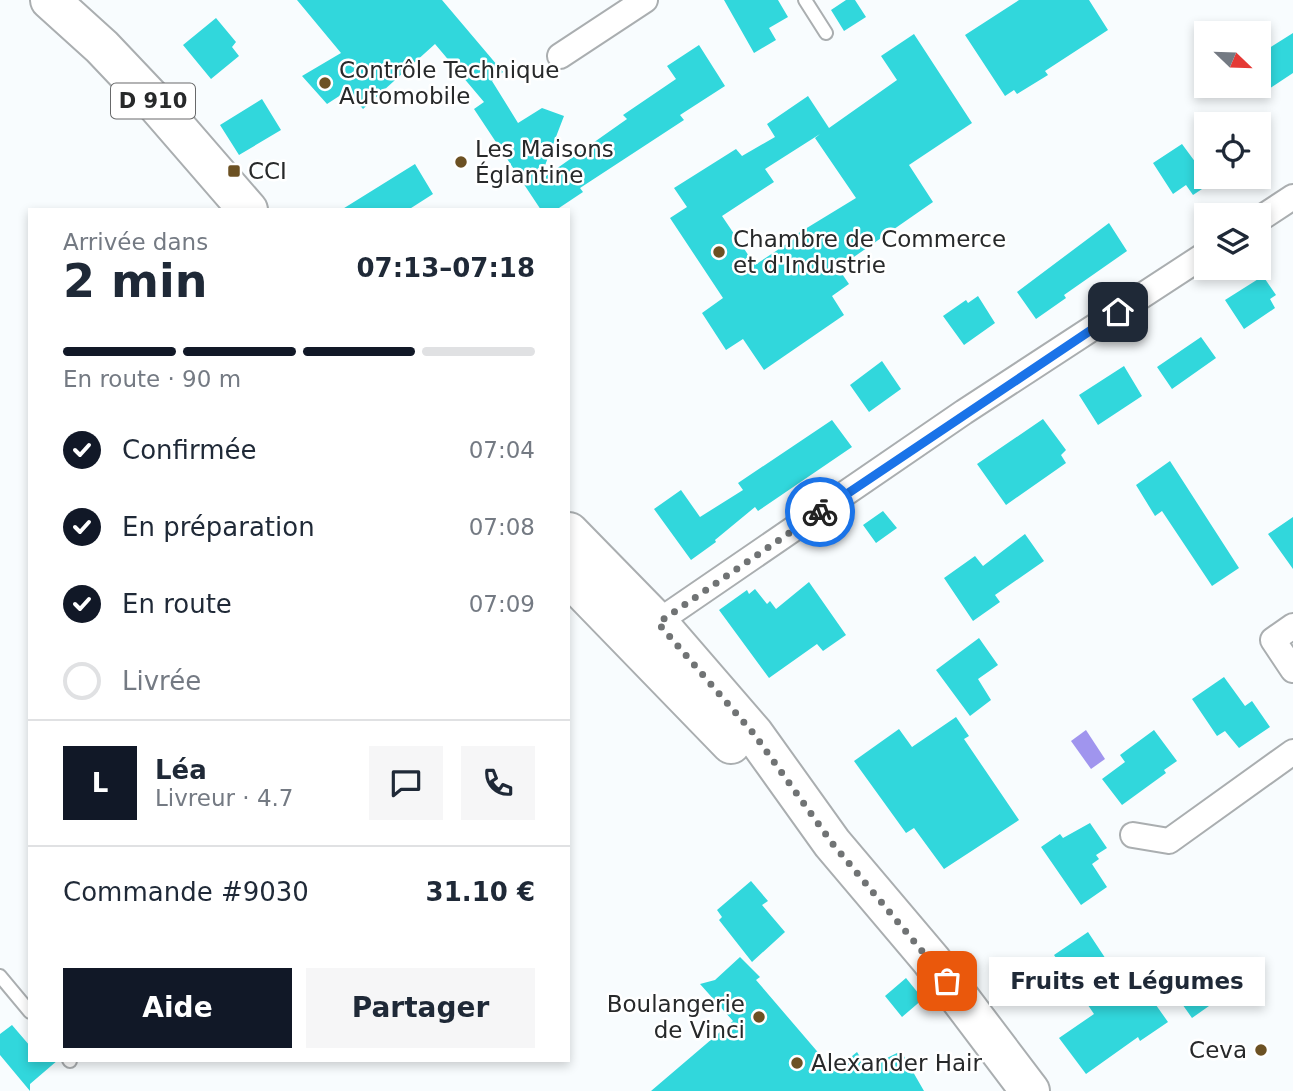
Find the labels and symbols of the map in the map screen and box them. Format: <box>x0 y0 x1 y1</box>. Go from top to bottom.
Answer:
north arrow <box>1194 21 1270 98</box>
place label: Contrôle Technique Automobile <box>339 57 559 109</box>
marker: Contrôle Technique Automobile <box>317 75 333 91</box>
road number: D 910 <box>111 84 195 119</box>
place label: Les Maisons Églantine <box>475 136 614 188</box>
marker: Les Maisons Églantine <box>453 154 469 170</box>
place label: CCI <box>248 158 287 184</box>
marker: CCI <box>226 163 242 179</box>
place label: Chambre de Commerce et d'Industrie <box>733 226 1006 278</box>
marker: Chambre de Commerce et d'Industrie <box>711 244 727 260</box>
pin <box>1088 282 1148 342</box>
courier <box>785 477 855 547</box>
pin <box>917 951 977 1011</box>
callout: Fruits et Légumes <box>989 956 1266 1006</box>
place label: Boulangerie de Vinci <box>607 991 745 1043</box>
marker: Boulangerie de Vinci <box>751 1009 767 1025</box>
place label: Ceva <box>1189 1037 1247 1063</box>
marker: Ceva <box>1253 1042 1269 1058</box>
place label: Alexander Hair <box>811 1050 982 1076</box>
marker: Alexander Hair <box>789 1055 805 1071</box>

